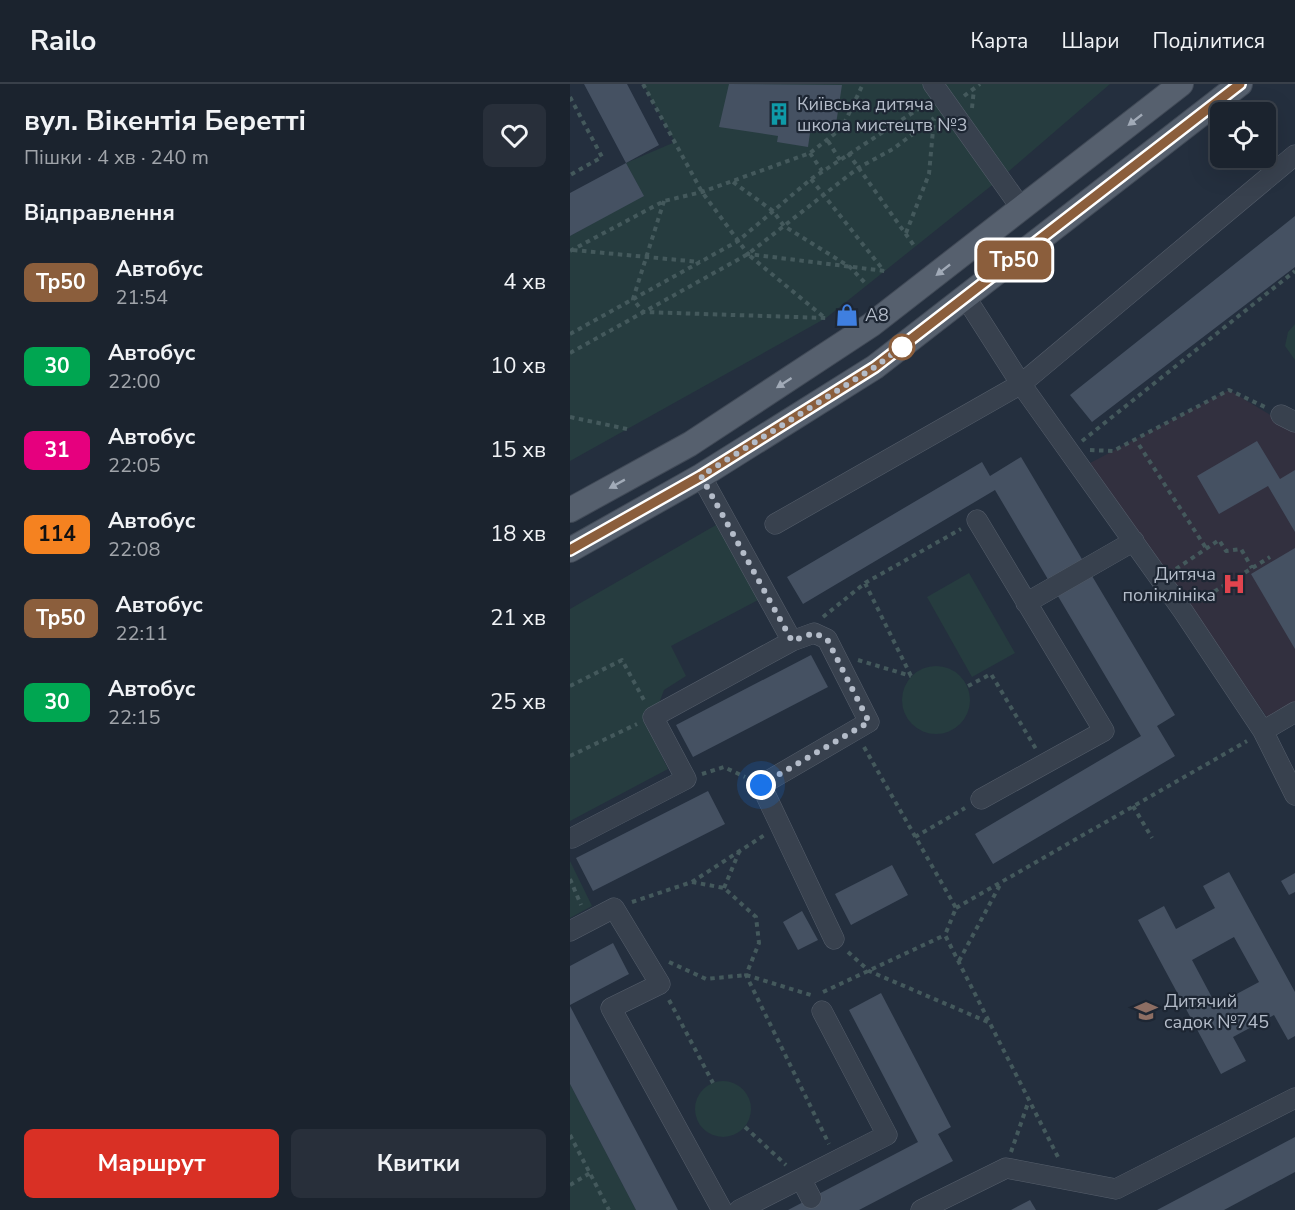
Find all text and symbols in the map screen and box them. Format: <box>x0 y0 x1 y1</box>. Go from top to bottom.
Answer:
text: Railo <box>30 22 96 60</box>
text: Карта <box>971 27 1028 55</box>
text: Шари <box>1061 27 1120 55</box>
text: Поділитися <box>1153 27 1265 55</box>
place label: Київська дитяча школа мистецтв №3 <box>797 92 968 137</box>
building icon: Київська дитяча школа мистецтв №3 <box>766 101 792 127</box>
text: вул. Вікентія Беретті <box>24 102 306 140</box>
map controls <box>1210 102 1276 168</box>
button: locate <box>1210 102 1276 168</box>
button: heart <box>483 104 546 167</box>
one-way arrow <box>1127 113 1143 126</box>
text: Пішки · 4 хв · 240 m <box>24 144 209 171</box>
text: Відправлення <box>24 198 175 228</box>
line badge: Тр50 <box>972 240 1056 279</box>
text: Тр50 <box>989 246 1039 274</box>
text: Автобус <box>116 254 203 284</box>
one-way arrow <box>935 264 951 276</box>
text: 4 хв <box>503 267 546 297</box>
text: Тр50 <box>36 268 86 296</box>
text: 21:54 <box>116 284 168 311</box>
shop icon: А8 <box>834 302 860 328</box>
place label: А8 <box>865 303 889 327</box>
unlabelled marker <box>889 334 915 360</box>
text: Автобус <box>108 338 196 368</box>
text: 10 хв <box>490 351 546 381</box>
text: 30 <box>44 352 70 380</box>
text: 22:00 <box>108 368 161 395</box>
one-way arrow <box>776 377 792 388</box>
text: Автобус <box>108 422 196 452</box>
text: 15 хв <box>490 435 546 465</box>
text: 31 <box>44 436 70 464</box>
text: 22:05 <box>108 452 161 479</box>
one-way arrow <box>609 479 626 489</box>
text: Автобус <box>108 506 196 536</box>
text: 18 хв <box>490 519 546 549</box>
text: 114 <box>38 520 76 548</box>
text: 22:08 <box>108 536 161 563</box>
place label: Дитяча поліклініка <box>1123 562 1216 607</box>
hospital icon: Дитяча поліклініка <box>1221 571 1247 597</box>
text: Автобус <box>116 590 203 620</box>
text: 21 хв <box>490 603 546 633</box>
text: Тр50 <box>36 604 86 632</box>
text: 22:11 <box>116 620 168 647</box>
text: Автобус <box>108 674 196 704</box>
text: 25 хв <box>490 687 546 717</box>
text: 30 <box>44 688 70 716</box>
text: 22:15 <box>108 704 161 731</box>
your location <box>746 770 776 800</box>
place label: Дитячий садок №745 <box>1164 989 1269 1034</box>
school or university icon: Дитячий садок №745 <box>1133 998 1159 1024</box>
button: Маршрут <box>24 1129 279 1198</box>
button: Квитки <box>291 1129 546 1198</box>

